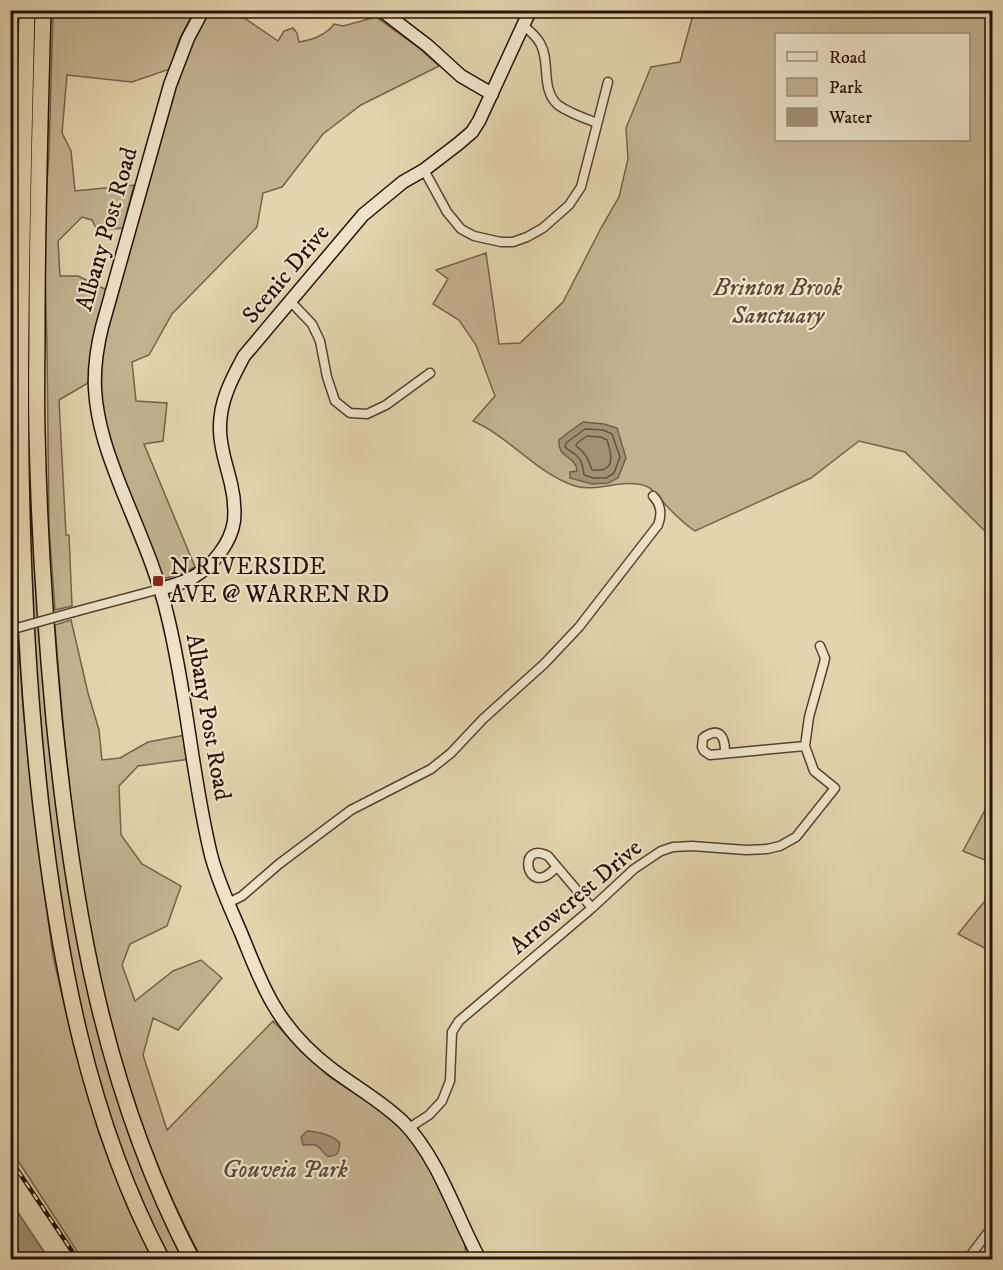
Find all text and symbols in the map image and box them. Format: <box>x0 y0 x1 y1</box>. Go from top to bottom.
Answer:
legend <box>775 33 970 141</box>
text: Road <box>829 47 866 69</box>
text: Park <box>829 77 863 99</box>
text: Water <box>828 107 872 129</box>
street label: Albany Post Road <box>69 144 145 314</box>
street label: Scenic Drive <box>236 218 336 330</box>
park label: Brinton Brook Sanctuary <box>713 273 842 331</box>
place label: N RIVERSIDE AVE @ WARREN RD <box>170 552 389 610</box>
marker: N RIVERSIDE AVE @ WARREN RD <box>151 574 165 588</box>
street label: Albany Post Road <box>179 631 237 803</box>
street label: Arrowcrest Drive <box>504 833 648 961</box>
park label: Gouveia Park <box>222 1155 348 1185</box>

